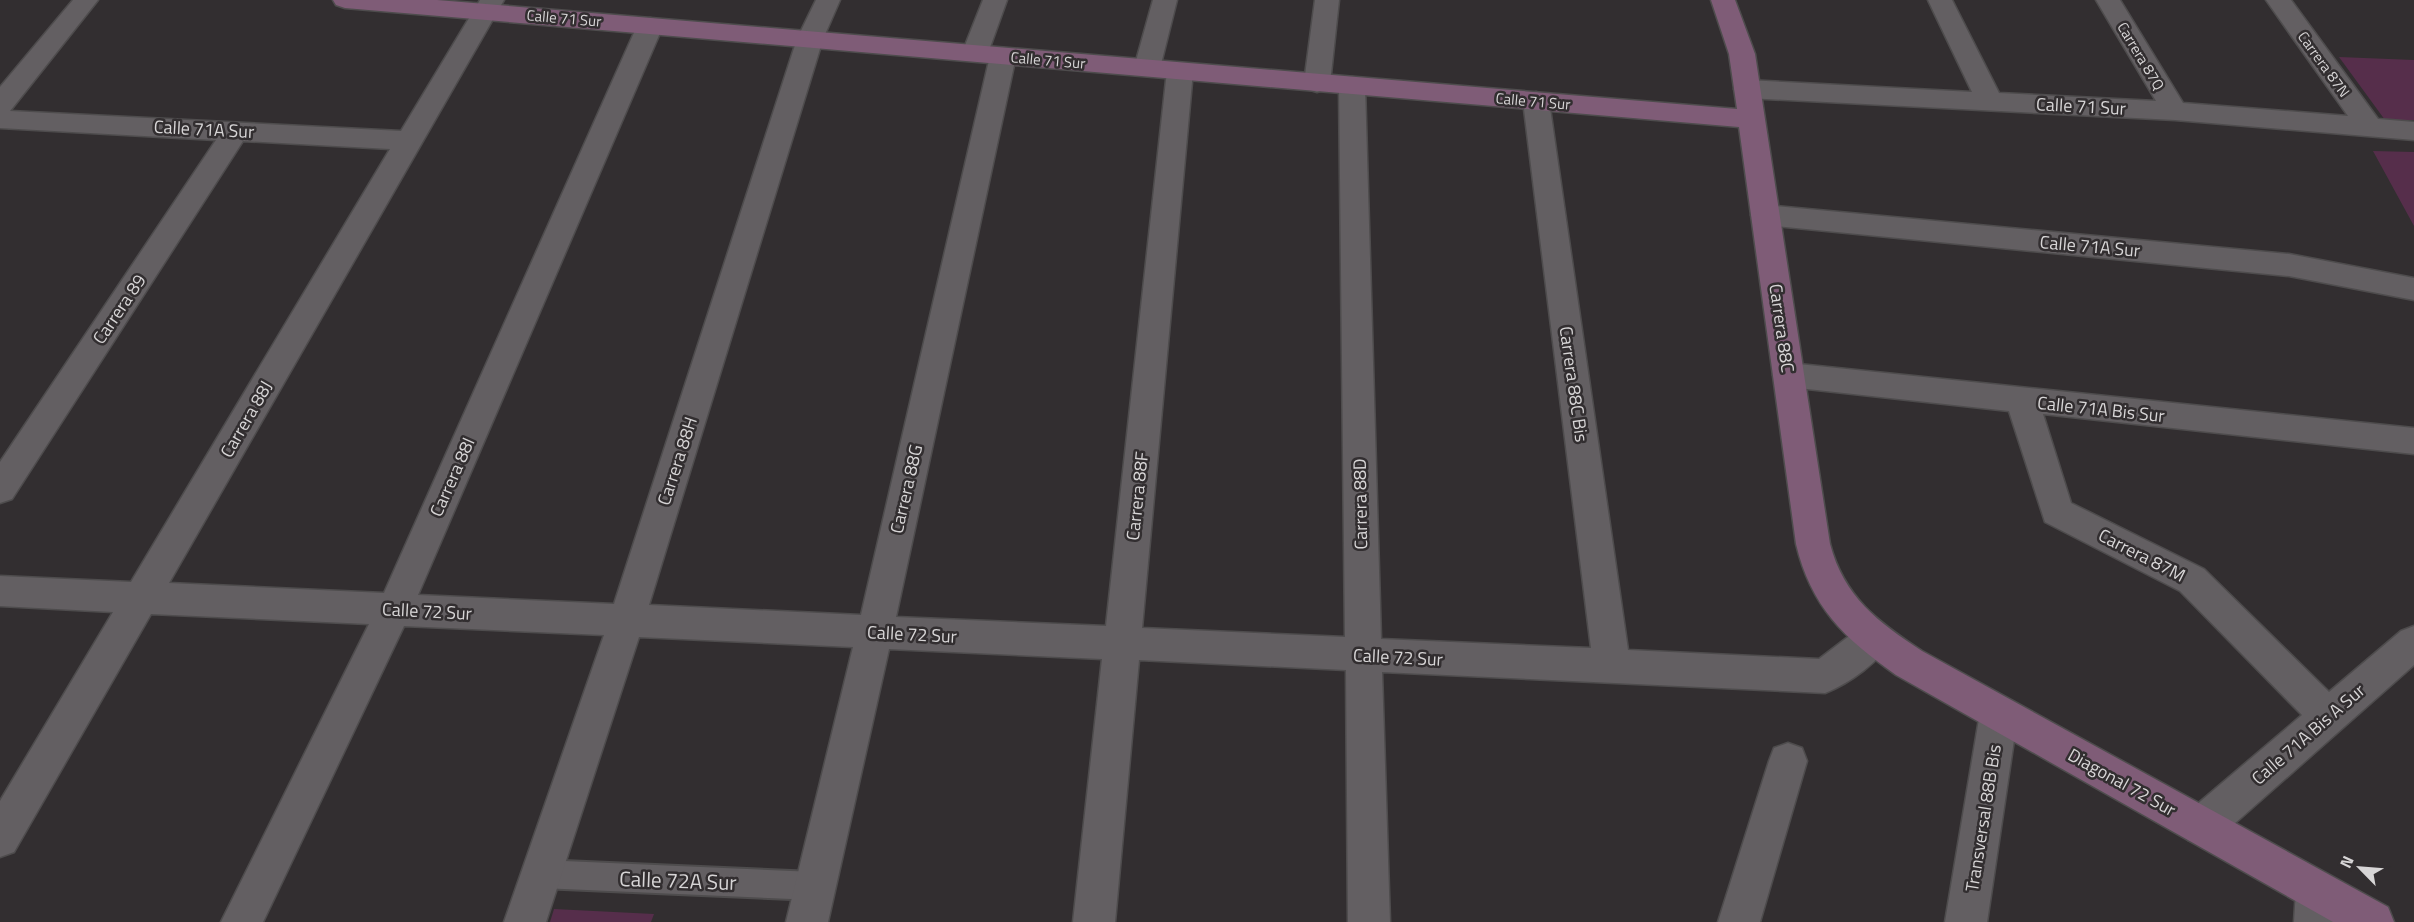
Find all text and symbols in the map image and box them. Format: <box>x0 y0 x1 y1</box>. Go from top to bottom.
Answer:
street label: Calle 71 Sur <box>526 3 602 33</box>
street label: Carrera 87Q <box>2112 17 2171 95</box>
street label: Carrera 87N <box>2292 26 2356 102</box>
street label: Calle 71 Sur <box>1010 45 1086 75</box>
street label: Calle 71 Sur <box>1495 86 1571 116</box>
street label: Calle 71 Sur <box>2035 90 2127 122</box>
street label: Calle 71A Sur <box>153 113 255 145</box>
street label: Calle 71A Sur <box>2039 228 2141 264</box>
street label: Carrera 89 <box>86 268 152 350</box>
street label: Carrera 88C <box>1762 282 1802 374</box>
street label: Carrera 88C Bis <box>1553 324 1595 444</box>
street label: Carrera 88J <box>213 376 279 462</box>
street label: Calle 71A Bis Sur <box>2036 389 2166 429</box>
street label: Carrera 88H <box>650 413 704 509</box>
street label: Carrera 88I <box>423 433 481 521</box>
street label: Carrera 88G <box>883 442 929 536</box>
street label: Carrera 88F <box>1119 450 1155 542</box>
street label: Carrera 88D <box>1346 458 1374 550</box>
street label: Carrera 87M <box>2094 521 2190 589</box>
street label: Calle 72 Sur <box>381 595 473 627</box>
street label: Calle 72 Sur <box>866 618 958 650</box>
street label: Calle 72 Sur <box>1352 641 1444 673</box>
street label: Calle 71A Bis A Sur <box>2245 677 2371 791</box>
street label: Diagonal 72 Sur <box>2063 741 2181 823</box>
street label: Transversal 88B Bis <box>1958 742 2008 894</box>
north arrow <box>2330 838 2390 898</box>
text: N <box>2333 852 2360 872</box>
street label: Calle 72A Sur <box>619 862 737 898</box>

